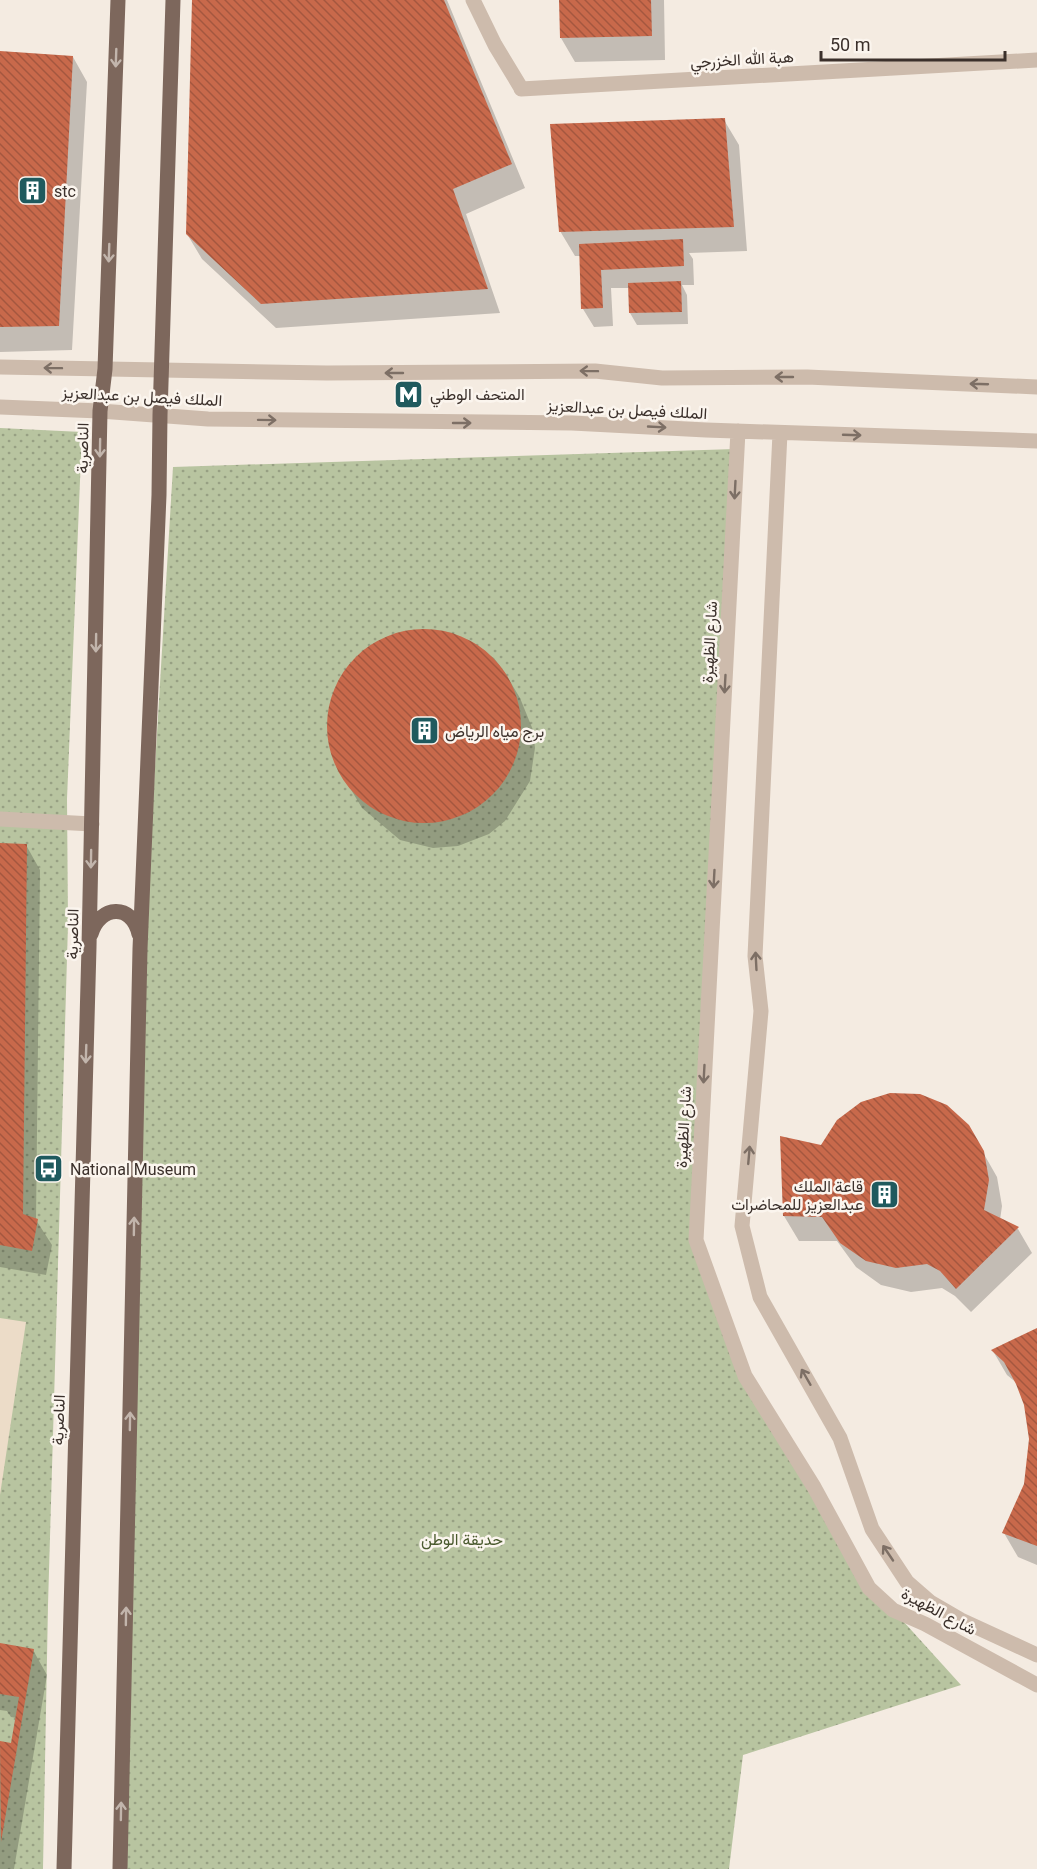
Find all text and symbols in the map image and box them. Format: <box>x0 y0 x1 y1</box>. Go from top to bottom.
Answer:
scale bar <box>821 24 1006 62</box>
text: 50 m <box>830 34 870 55</box>
street label: هبة الله الخزرجي <box>690 47 794 76</box>
one-way arrow <box>111 48 122 68</box>
building icon: stc <box>17 175 49 207</box>
place label: stc <box>54 182 76 201</box>
one-way arrow <box>103 243 115 263</box>
one-way arrow <box>43 362 63 373</box>
one-way arrow <box>580 366 600 377</box>
one-way arrow <box>385 367 405 379</box>
one-way arrow <box>774 371 794 383</box>
metro station icon: المتحف الوطني <box>393 378 425 410</box>
one-way arrow <box>969 379 989 390</box>
street label: الملك فيصل بن عبدالعزيز <box>60 383 223 411</box>
place label: المتحف الوطني <box>430 385 525 408</box>
street label: الملك فيصل بن عبدالعزيز <box>545 396 708 424</box>
one-way arrow <box>256 414 276 426</box>
one-way arrow <box>451 417 471 429</box>
street label: الناصرية <box>73 422 93 474</box>
one-way arrow <box>646 422 666 433</box>
one-way arrow <box>841 430 861 441</box>
one-way arrow <box>94 438 105 458</box>
one-way arrow <box>729 479 740 499</box>
street label: شارع الظهيرة <box>698 601 723 684</box>
one-way arrow <box>90 633 101 653</box>
one-way arrow <box>719 674 730 694</box>
building icon: برج مياه الرياض <box>408 715 440 747</box>
place label: برج مياه الرياض <box>445 722 544 743</box>
one-way arrow <box>85 849 97 869</box>
one-way arrow <box>709 869 720 888</box>
street label: الناصرية <box>63 908 83 960</box>
one-way arrow <box>751 951 762 971</box>
one-way arrow <box>81 1044 92 1064</box>
one-way arrow <box>699 1063 710 1083</box>
street label: شارع الظهيرة <box>672 1086 697 1169</box>
one-way arrow <box>743 1145 754 1165</box>
bus stop icon: National Museum <box>33 1153 65 1185</box>
place label: National Museum <box>70 1160 196 1179</box>
place label: قاعة الملك عبدالعزيز للمحاضرات <box>731 1177 863 1215</box>
building icon: قاعة الملك عبدالعزيز للمحاضرات <box>868 1179 900 1211</box>
one-way arrow <box>128 1216 140 1236</box>
one-way arrow <box>799 1369 811 1386</box>
street label: الناصرية <box>48 1394 70 1446</box>
one-way arrow <box>124 1411 136 1431</box>
park label: حديقة الوطن <box>421 1530 503 1550</box>
one-way arrow <box>882 1545 894 1562</box>
street label: شارع الظهيرة <box>897 1584 979 1641</box>
one-way arrow <box>120 1606 131 1626</box>
one-way arrow <box>116 1801 127 1821</box>

